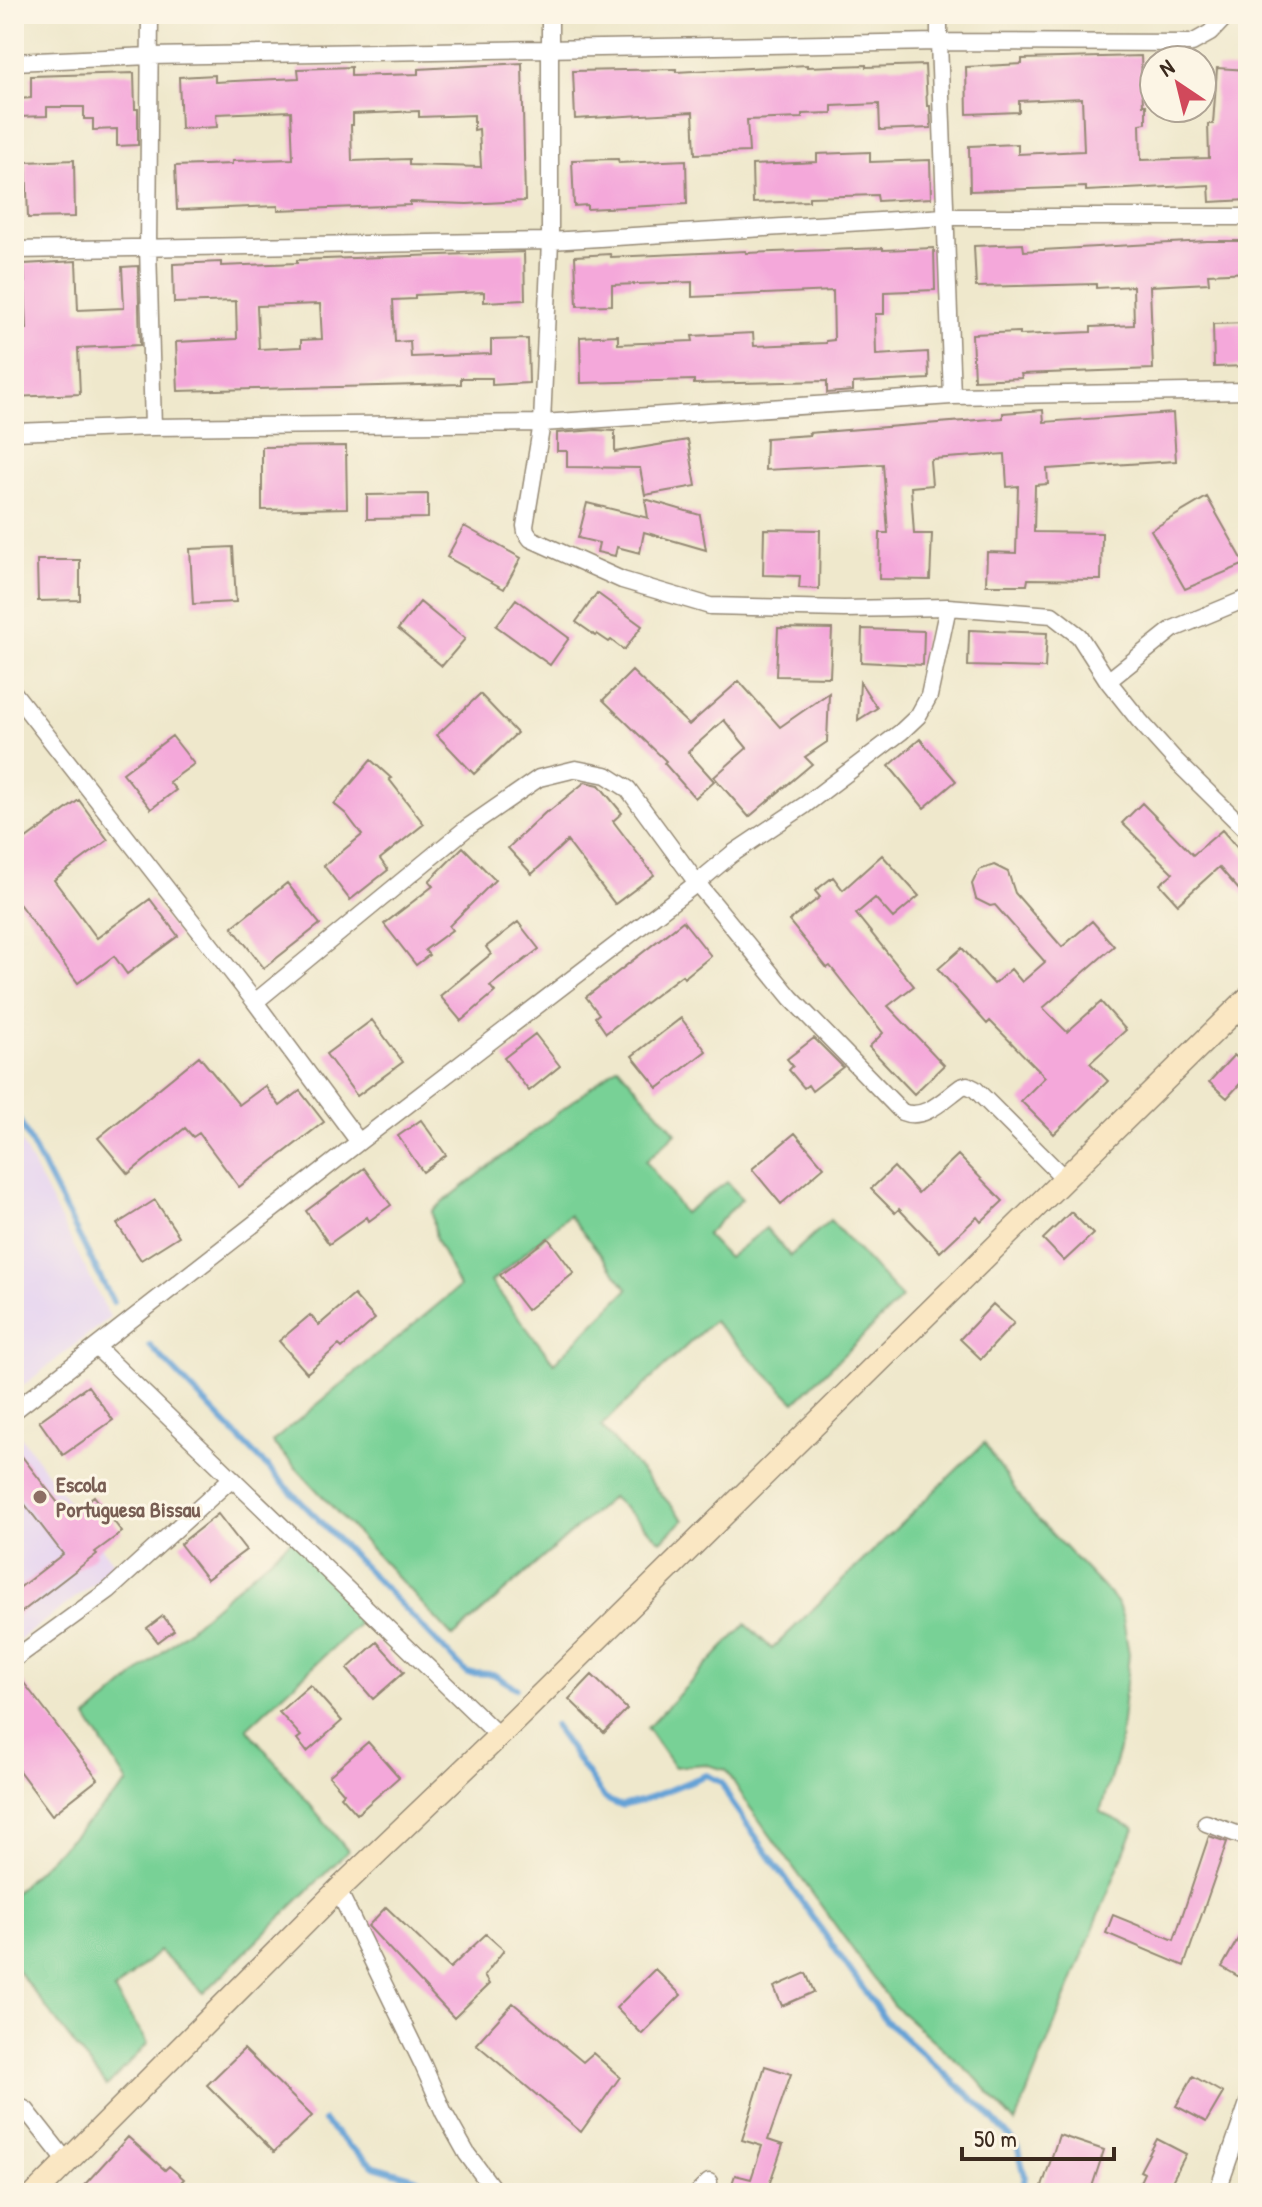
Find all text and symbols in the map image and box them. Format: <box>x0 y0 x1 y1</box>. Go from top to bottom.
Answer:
north arrow <box>1138 44 1218 124</box>
text: N <box>1153 52 1180 83</box>
place label: Escola Portuguesa Bissau <box>56 1469 200 1525</box>
marker: Escola Portuguesa Bissau <box>31 1488 49 1506</box>
scale bar <box>962 2111 1114 2161</box>
text: 50 m <box>974 2122 1017 2154</box>

